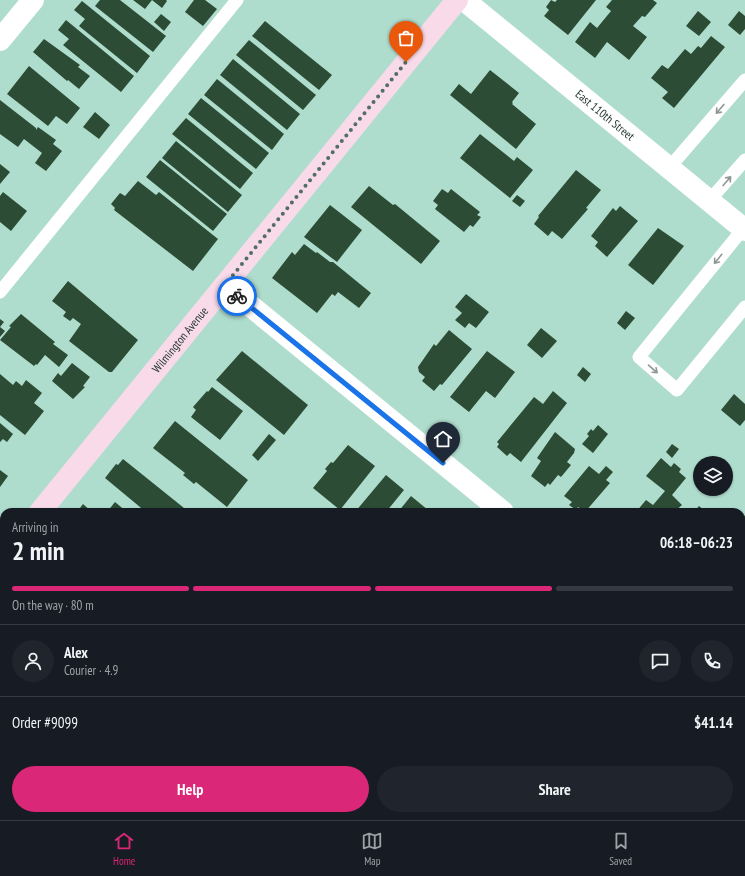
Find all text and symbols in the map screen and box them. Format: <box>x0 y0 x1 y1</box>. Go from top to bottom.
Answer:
pin <box>389 21 423 62</box>
icon: bag <box>395 27 417 49</box>
street label: East 110th Street <box>572 86 638 144</box>
one-way arrow <box>715 104 724 114</box>
one-way arrow <box>723 175 732 186</box>
one-way arrow <box>714 254 723 264</box>
courier <box>217 276 257 316</box>
icon: bike <box>226 285 248 307</box>
street label: Wilmington Avenue <box>149 304 211 376</box>
one-way arrow <box>647 364 657 373</box>
pin <box>426 422 460 463</box>
icon: home <box>432 428 454 450</box>
map controls <box>693 456 733 496</box>
button: layers <box>693 456 733 496</box>
text: Arriving in <box>12 519 59 536</box>
text: 06:18–06:23 <box>660 533 733 552</box>
text: 2 min <box>12 534 65 567</box>
text: On the way · 80 m <box>12 597 94 614</box>
button: person <box>12 640 54 682</box>
button: chat <box>639 640 681 682</box>
button: phone <box>691 640 733 682</box>
text: Alex <box>64 643 88 662</box>
text: Courier · 4.9 <box>64 662 118 679</box>
text: Order #9099 <box>12 713 78 732</box>
text: $41.14 <box>694 713 733 732</box>
button: Help <box>12 766 369 812</box>
button: Share <box>377 766 733 812</box>
tab: Home <box>113 830 135 868</box>
tab: Map <box>361 830 383 868</box>
tab: Saved <box>609 830 632 868</box>

